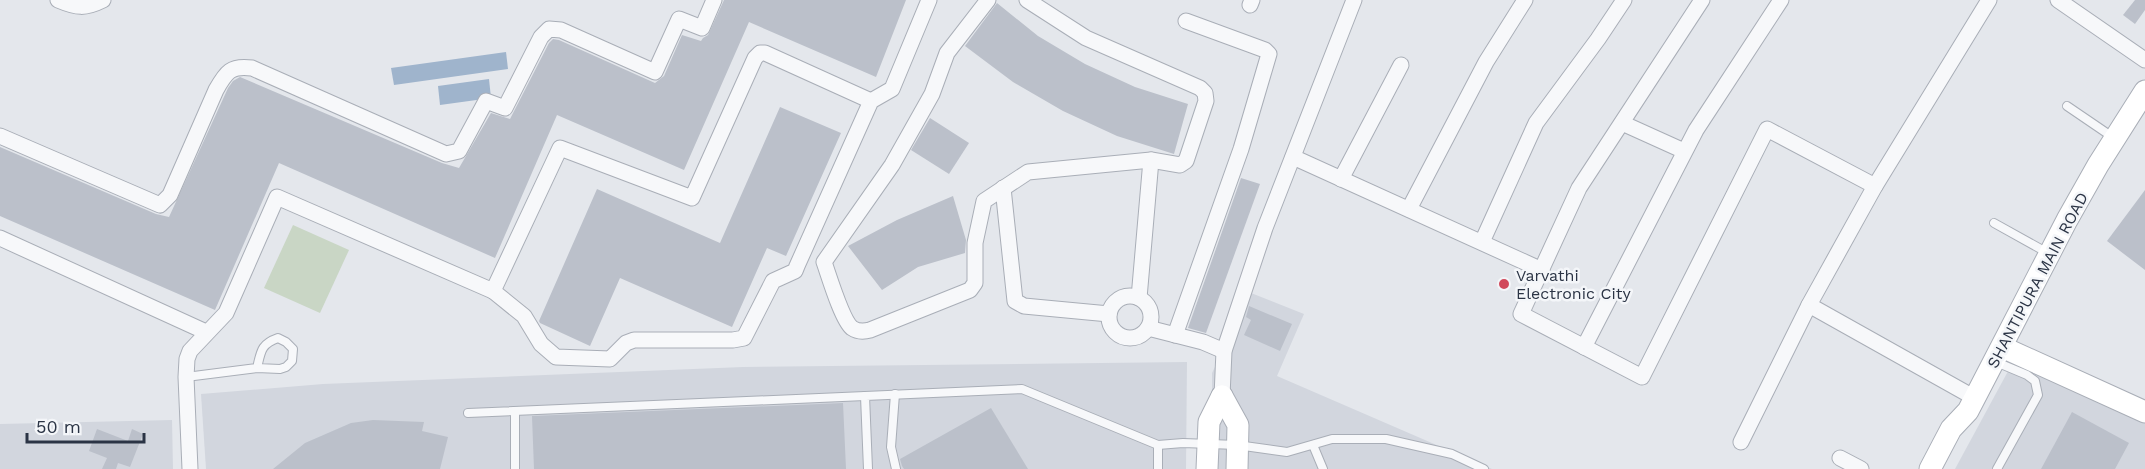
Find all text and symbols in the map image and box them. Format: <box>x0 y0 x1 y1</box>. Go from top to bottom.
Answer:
street label: SHANTIPURA MAIN ROAD <box>1983 189 2092 371</box>
place label: Varvathi Electronic City <box>1516 266 1631 303</box>
marker: Varvathi Electronic City <box>1497 277 1511 291</box>
scale bar <box>27 406 144 444</box>
text: 50 m <box>36 416 81 437</box>

